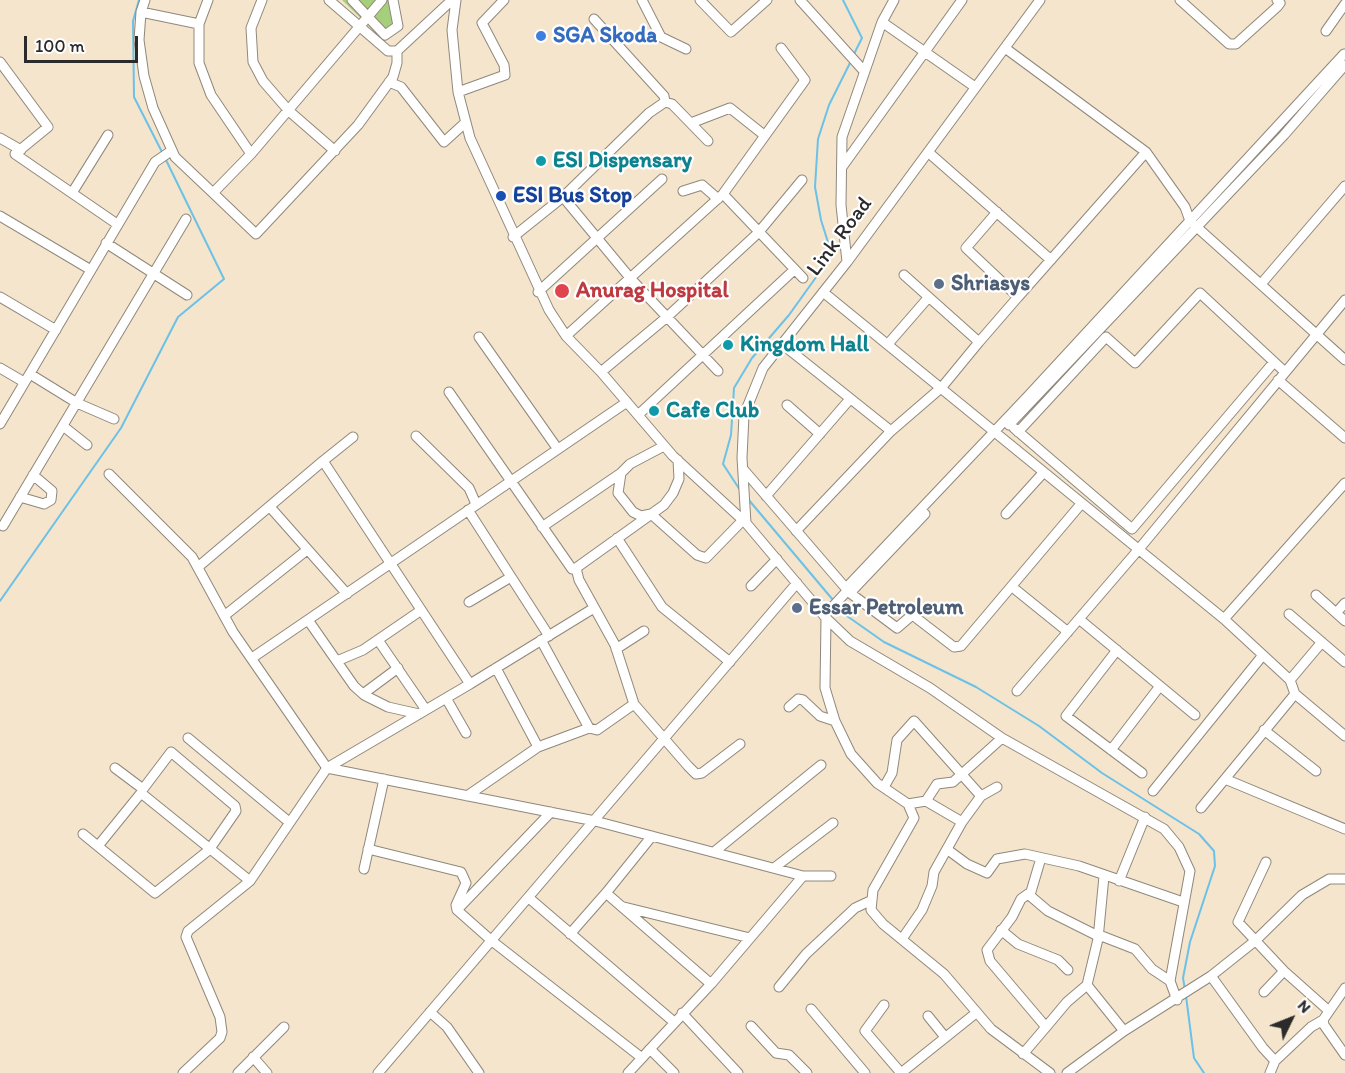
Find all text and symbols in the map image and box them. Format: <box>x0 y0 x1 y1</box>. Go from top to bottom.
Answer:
place label: SGA Skoda <box>553 23 657 49</box>
scale bar <box>27 24 141 62</box>
marker: SGA Skoda <box>534 29 548 43</box>
text: 100 m <box>35 35 85 57</box>
place label: ESI Dispensary <box>553 148 692 174</box>
marker: ESI Dispensary <box>534 154 548 168</box>
place label: ESI Bus Stop <box>513 183 632 209</box>
marker: ESI Bus Stop <box>494 189 508 203</box>
street label: Link Road <box>802 192 878 282</box>
place label: Shriasys <box>951 271 1030 297</box>
marker: Shriasys <box>932 277 946 291</box>
place label: Anurag Hospital <box>576 278 729 304</box>
marker: Anurag Hospital <box>553 282 571 300</box>
place label: Kingdom Hall <box>740 332 869 358</box>
marker: Kingdom Hall <box>721 338 735 352</box>
place label: Cafe Club <box>666 398 759 424</box>
marker: Cafe Club <box>647 404 661 418</box>
place label: Essar Petroleum <box>809 595 964 621</box>
marker: Essar Petroleum <box>790 601 804 615</box>
north arrow <box>1261 989 1321 1049</box>
text: N <box>1294 996 1315 1017</box>

